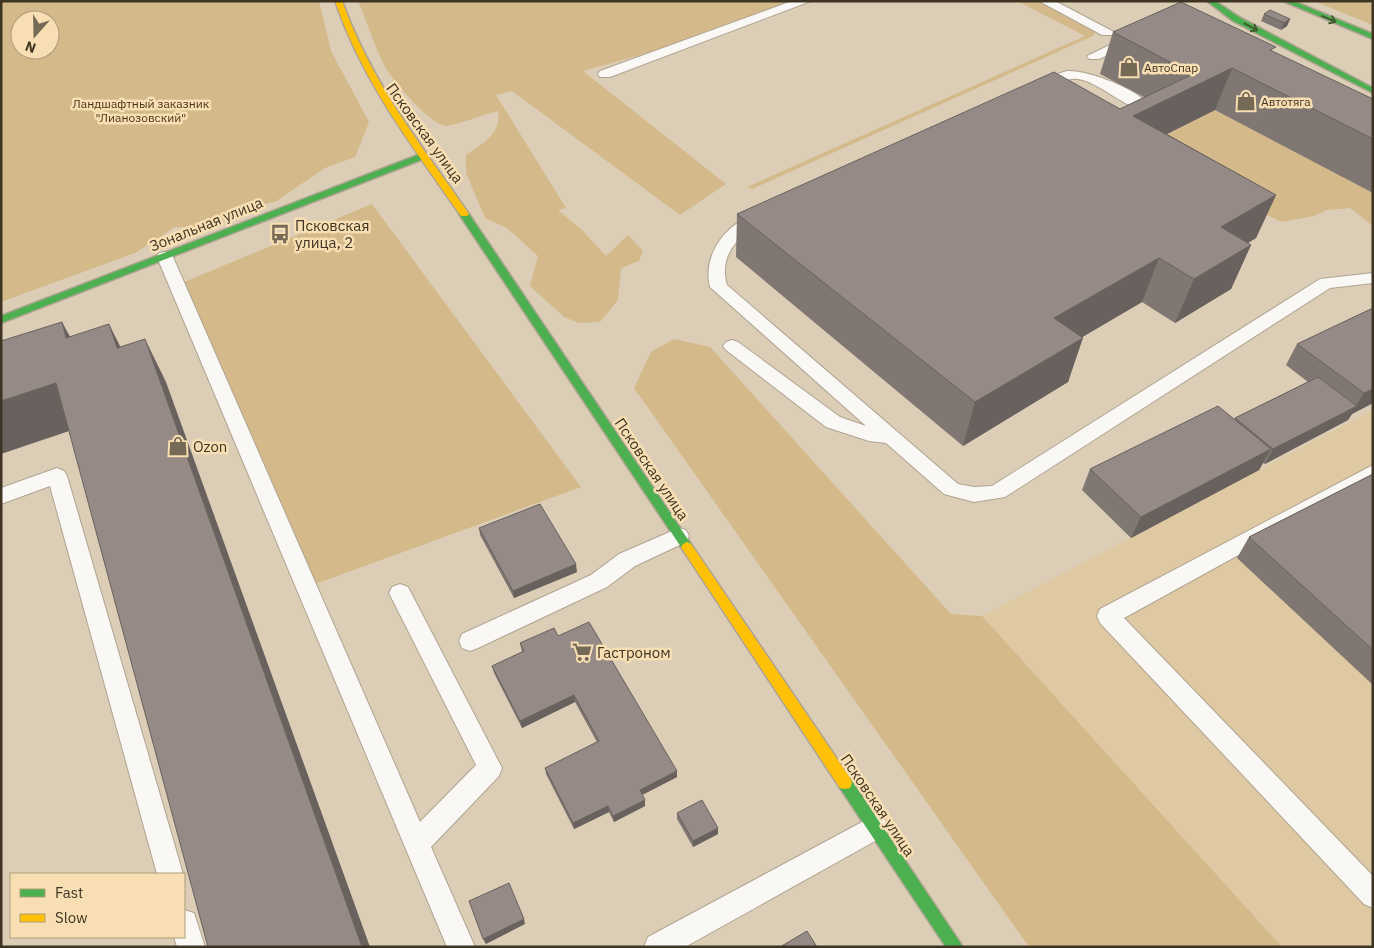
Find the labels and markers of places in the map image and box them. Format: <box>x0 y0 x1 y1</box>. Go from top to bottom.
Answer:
shop icon: АвтоСпар <box>1118 56 1140 78</box>
place label: АвтоСпар <box>1144 60 1198 75</box>
shop icon: Автотяга <box>1235 90 1257 112</box>
place label: Автотяга <box>1261 94 1311 109</box>
place label: Псковская улица, 2 <box>295 216 369 252</box>
bus stop icon: Псковская улица, 2 <box>269 223 291 245</box>
shop icon: Ozon <box>167 435 189 457</box>
place label: Ozon <box>193 437 227 456</box>
supermarket icon: Гастроном <box>571 641 593 663</box>
place label: Гастроном <box>597 643 671 662</box>

